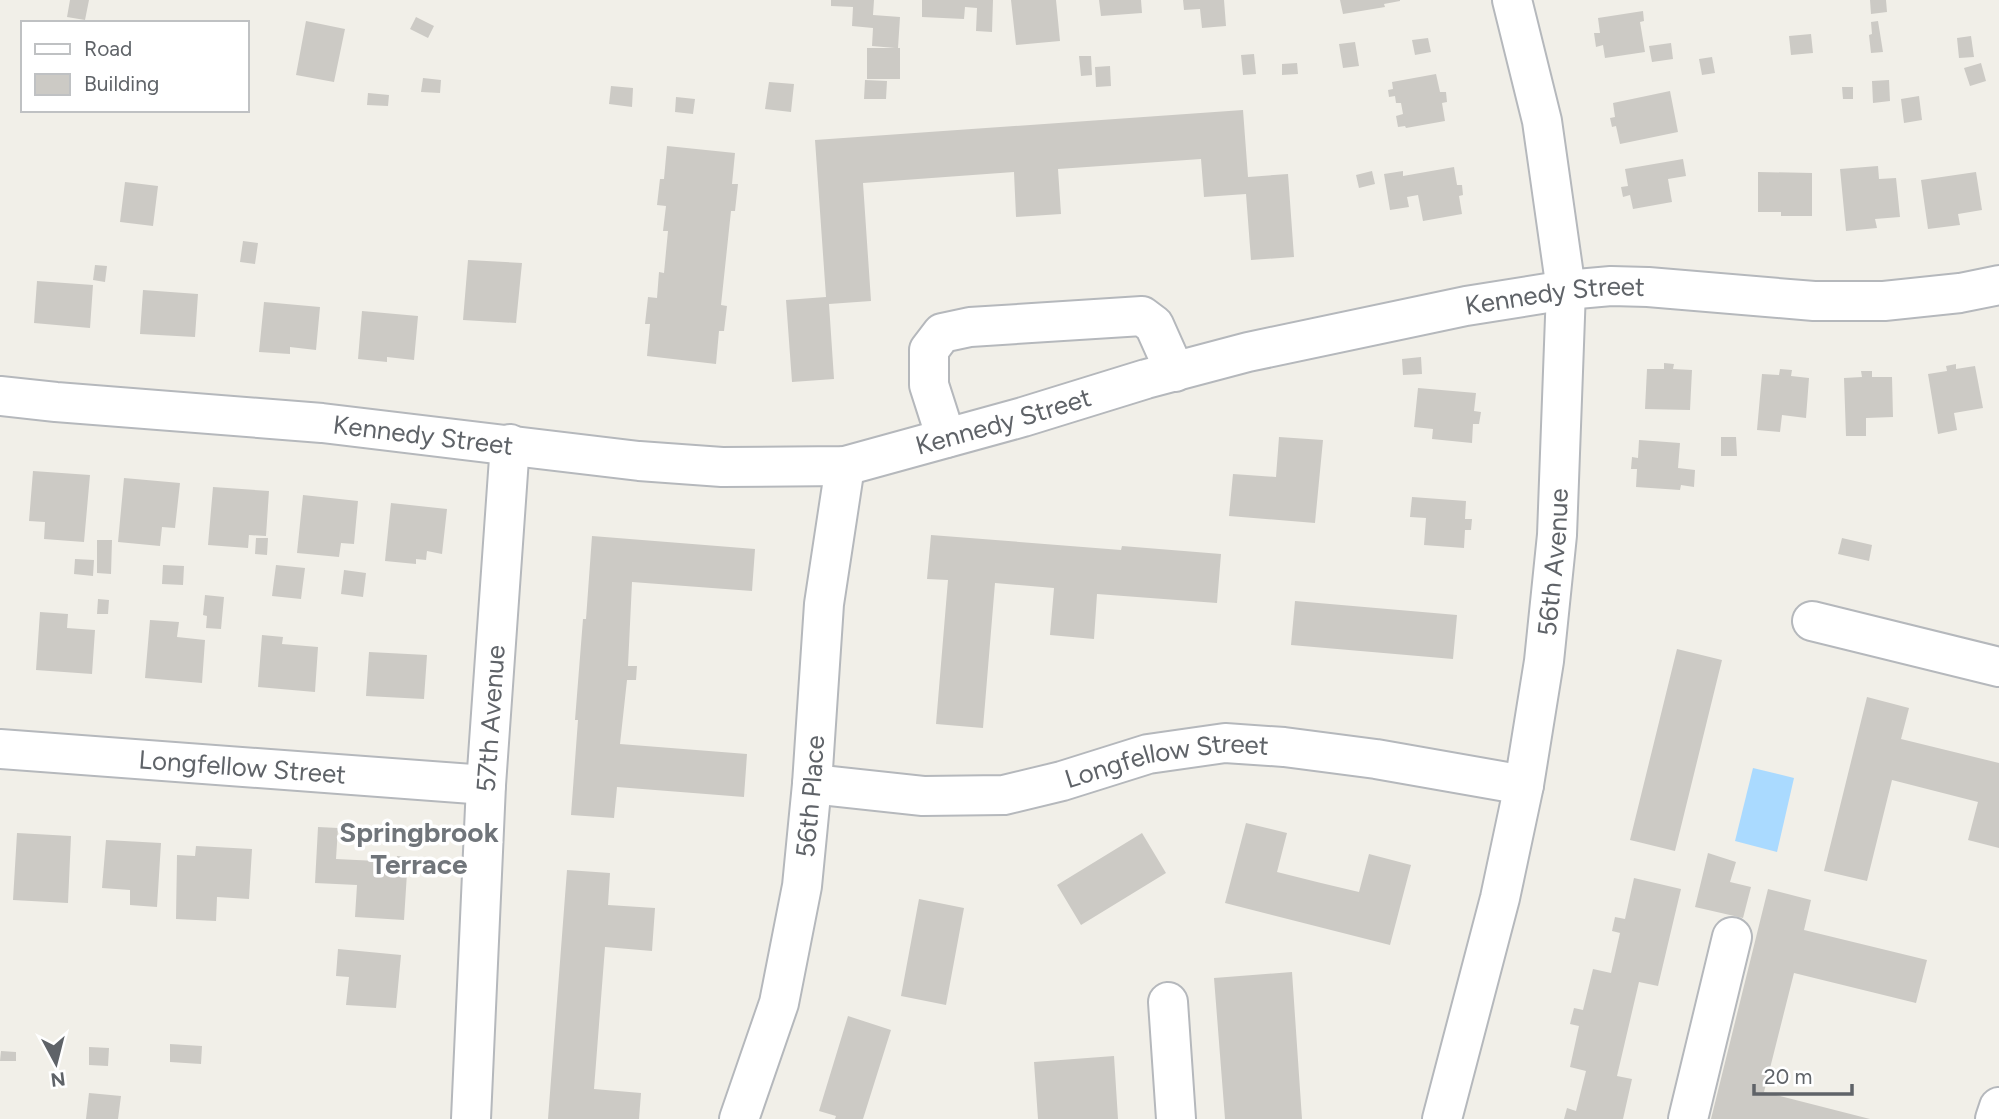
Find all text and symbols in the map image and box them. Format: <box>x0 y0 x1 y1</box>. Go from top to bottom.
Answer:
legend <box>21 21 248 112</box>
text: Road <box>84 36 132 61</box>
text: Building <box>84 71 159 96</box>
street label: Kennedy Street <box>1463 270 1645 322</box>
street label: Kennedy Street <box>912 381 1095 462</box>
street label: Kennedy Street <box>331 408 515 462</box>
street label: 56th Avenue <box>1531 488 1575 638</box>
street label: 57th Avenue <box>470 644 512 793</box>
street label: Longfellow Street <box>1061 727 1270 795</box>
street label: 56th Place <box>789 734 831 859</box>
street label: Longfellow Street <box>137 743 347 791</box>
district label: Springbrook Terrace <box>339 815 499 881</box>
north arrow <box>21 1028 91 1098</box>
scale bar <box>1754 1052 1852 1096</box>
text: 20 m <box>1764 1064 1812 1089</box>
text: N <box>49 1067 67 1092</box>

